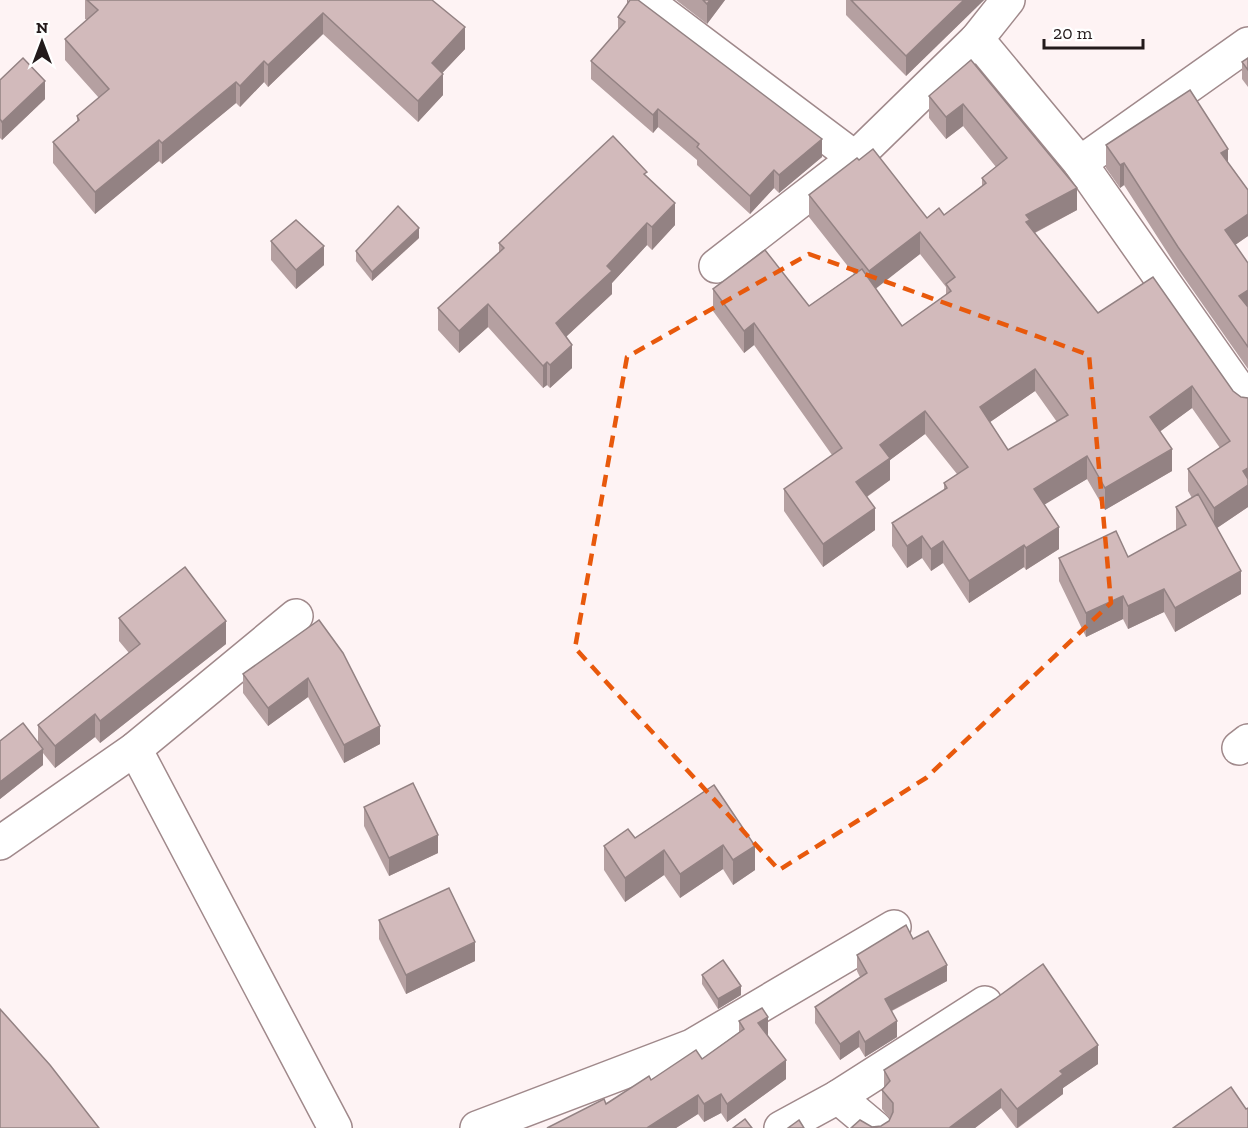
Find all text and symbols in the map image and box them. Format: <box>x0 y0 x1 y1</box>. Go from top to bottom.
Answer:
north arrow <box>12 12 72 72</box>
scale bar <box>1044 12 1143 50</box>
text: N <box>36 18 48 37</box>
text: 20 m <box>1053 22 1093 44</box>

